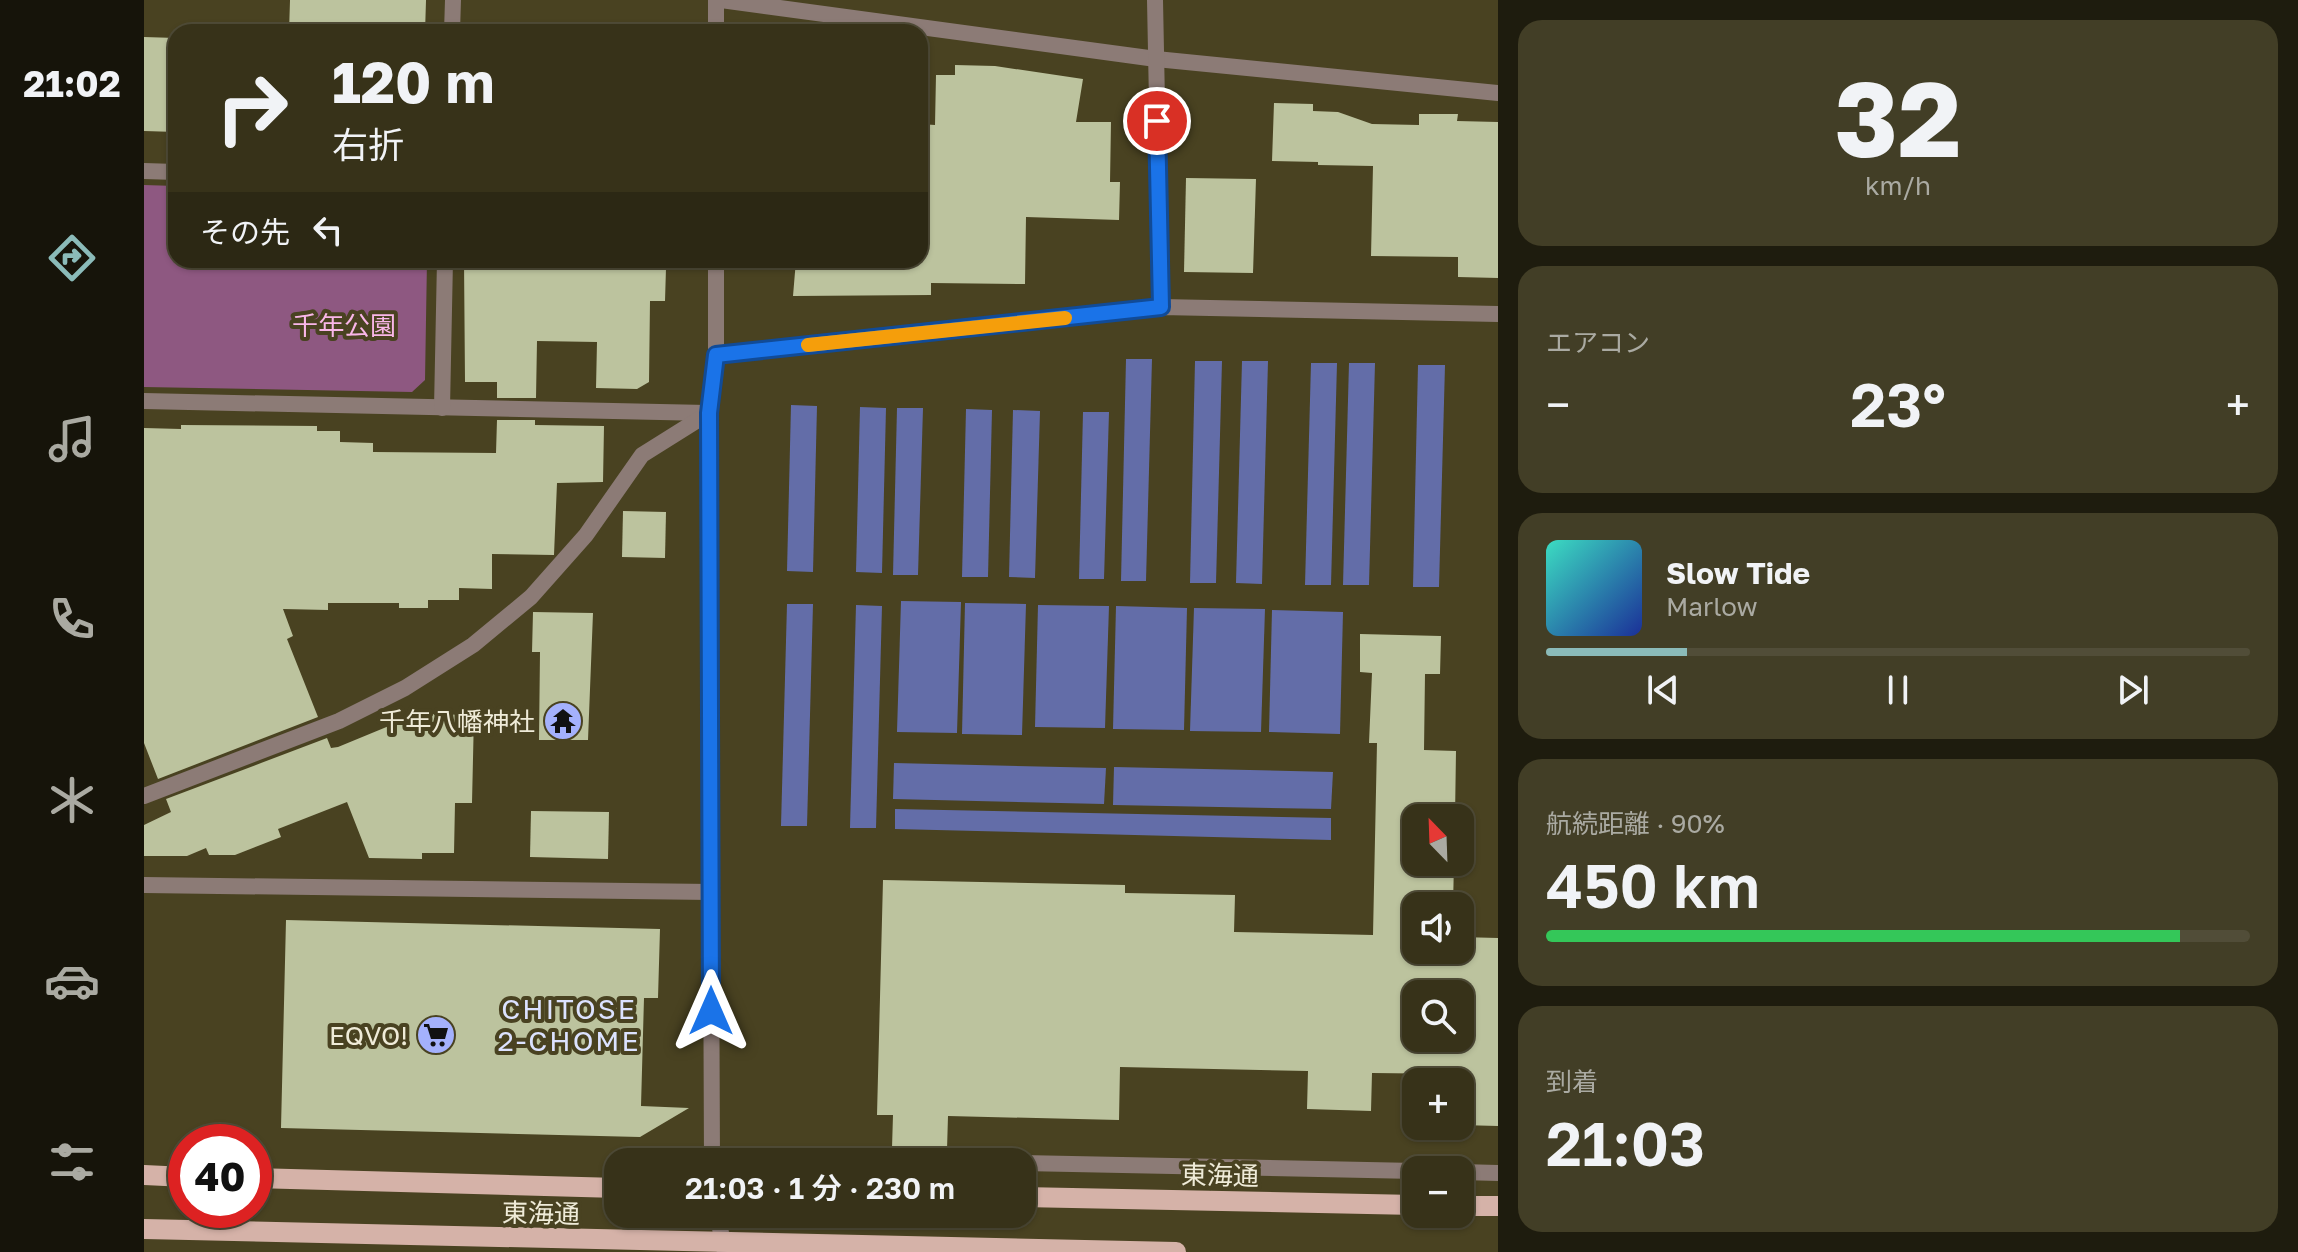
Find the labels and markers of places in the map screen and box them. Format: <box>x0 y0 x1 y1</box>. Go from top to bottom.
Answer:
pin <box>1123 87 1191 155</box>
temple icon: 千年八幡神社 <box>542 700 584 742</box>
place label: 千年八幡神社 <box>379 706 535 737</box>
supermarket icon: EQVO! <box>415 1014 457 1056</box>
place label: EQVO! <box>329 1020 408 1051</box>

